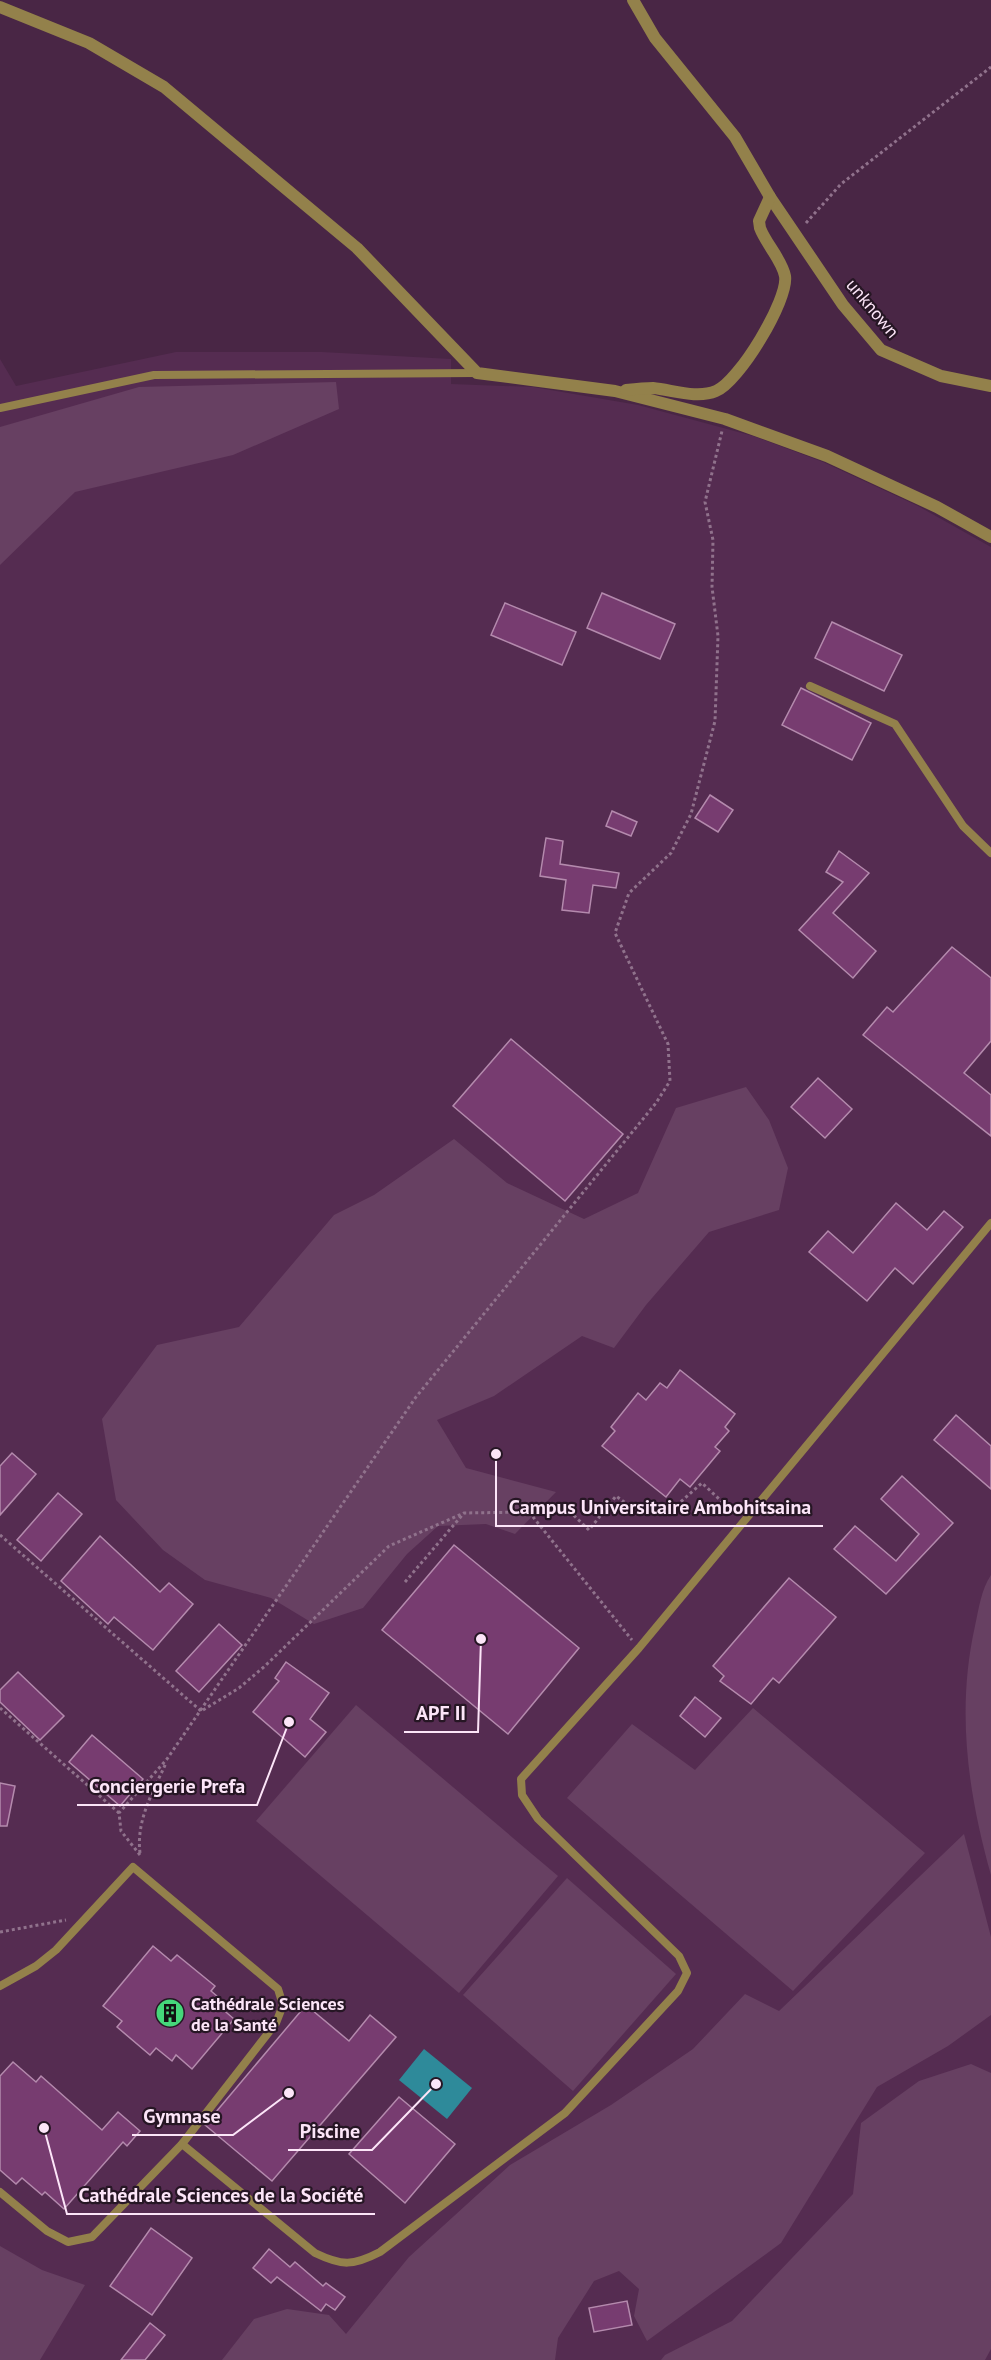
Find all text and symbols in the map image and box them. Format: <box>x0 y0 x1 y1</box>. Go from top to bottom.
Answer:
street label: unknown <box>842 274 904 342</box>
callout: Campus Universitaire Ambohitsaina <box>496 1488 823 1526</box>
text: Campus Universitaire Ambohitsaina <box>509 1494 811 1520</box>
callout: APF II <box>404 1694 478 1732</box>
text: APF II <box>416 1700 466 1726</box>
callout: Conciergerie Prefa <box>77 1767 257 1805</box>
text: Conciergerie Prefa <box>89 1773 245 1799</box>
place label: Cathédrale Sciences de la Santé <box>191 1992 345 2036</box>
building icon: Cathédrale Sciences de la Santé <box>154 1997 186 2029</box>
callout: Gymnase <box>132 2097 233 2135</box>
text: Gymnase <box>143 2103 221 2129</box>
callout: Piscine <box>288 2112 372 2150</box>
text: Piscine <box>300 2118 360 2144</box>
callout: Cathédrale Sciences de la Société <box>67 2176 375 2214</box>
text: Cathédrale Sciences de la Société <box>79 2182 363 2208</box>

